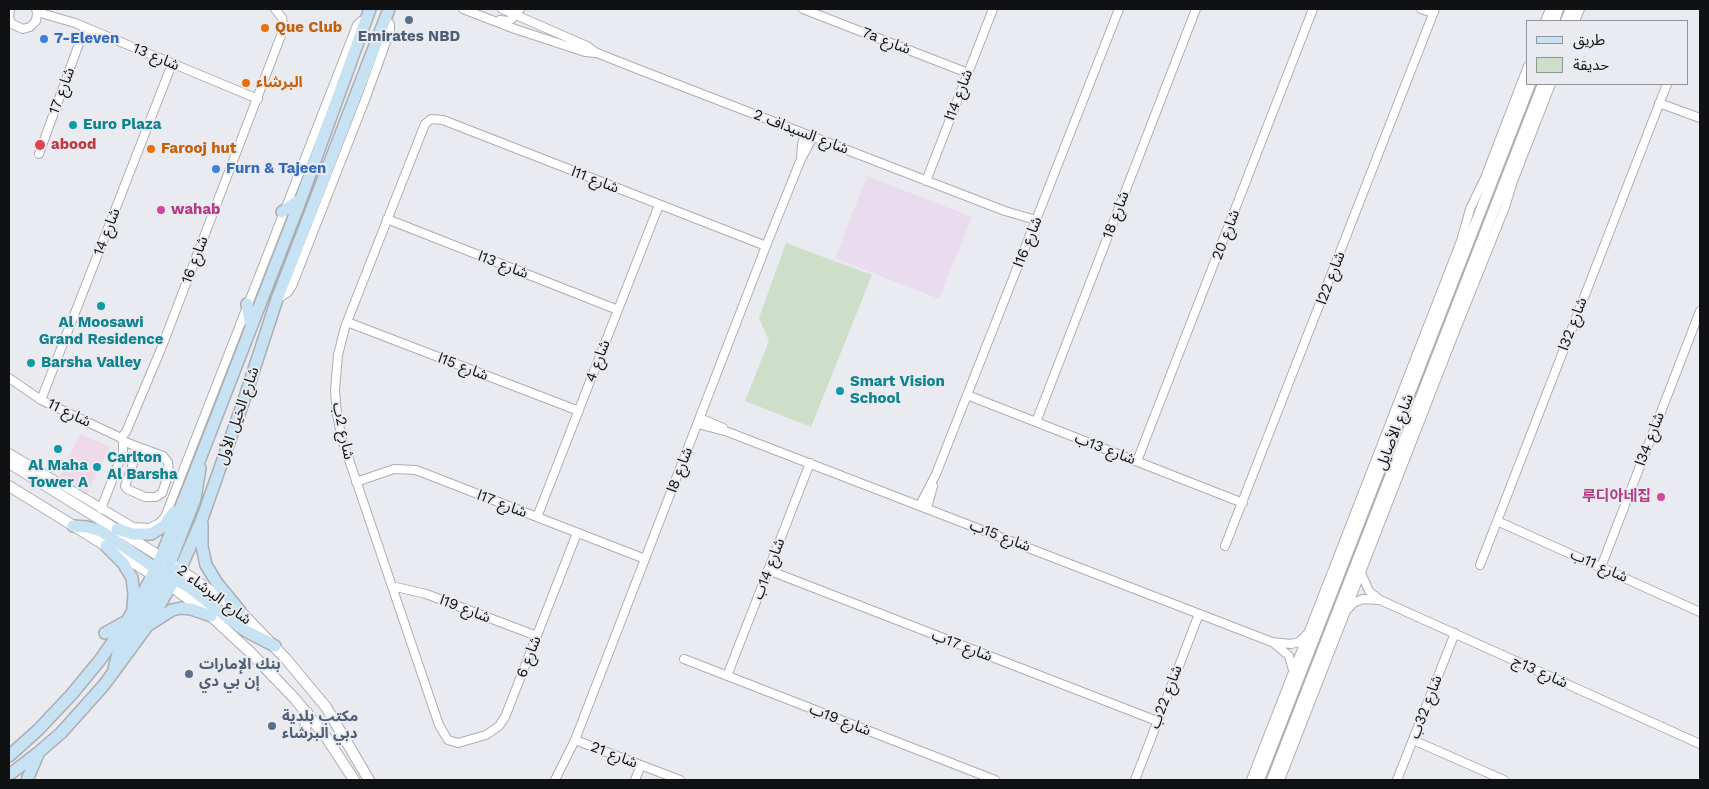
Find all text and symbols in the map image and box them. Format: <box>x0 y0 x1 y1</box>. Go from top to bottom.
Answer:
marker: Emirates NBD <box>403 14 415 26</box>
place label: Que Club <box>275 19 342 37</box>
legend <box>1526 20 1689 85</box>
marker: Que Club <box>259 22 271 34</box>
street label: 7a شارع <box>859 23 913 59</box>
place label: Emirates NBD <box>358 28 460 46</box>
place label: 7-Eleven <box>54 30 119 48</box>
text: طريق <box>1573 31 1605 49</box>
marker: 7-Eleven <box>38 33 50 45</box>
street label: شارع 13 <box>130 39 182 75</box>
text: حديقة <box>1573 56 1609 74</box>
street label: شارع 17 <box>45 65 79 117</box>
street label: شارع 14ا <box>941 67 977 123</box>
place label: البرشاء <box>256 74 303 92</box>
marker: البرشاء <box>240 77 252 89</box>
street label: شارع السيداف 2 <box>751 106 851 158</box>
place label: Euro Plaza <box>83 116 161 134</box>
marker: Euro Plaza <box>67 119 79 131</box>
place label: abood <box>51 136 96 154</box>
marker: abood <box>33 138 47 152</box>
place label: Farooj hut <box>161 140 236 158</box>
marker: Farooj hut <box>145 143 157 155</box>
place label: Furn & Tajeen <box>226 160 326 178</box>
marker: Furn & Tajeen <box>210 163 222 175</box>
street label: شارع 11ا <box>569 163 621 197</box>
street label: شارع 18 <box>1099 189 1133 241</box>
place label: wahab <box>171 201 220 219</box>
marker: wahab <box>155 204 167 216</box>
street label: شارع 14 <box>90 206 124 258</box>
street label: شارع 20 <box>1208 207 1244 263</box>
street label: شارع 16ا <box>1010 214 1046 270</box>
street label: شارع 16 <box>178 234 212 286</box>
street label: شارع 13ا <box>475 247 531 283</box>
street label: شارع 22ا <box>1313 249 1349 307</box>
street label: شارع 32ا <box>1555 295 1591 353</box>
marker: Al Moosawi Grand Residence <box>95 300 107 312</box>
place label: Al Moosawi Grand Residence <box>39 314 163 349</box>
street label: شارع 4 <box>582 337 614 385</box>
street label: شارع 15ا <box>435 349 491 385</box>
place label: Barsha Valley <box>41 354 141 372</box>
marker: Barsha Valley <box>25 357 37 369</box>
street label: شارع الخيل الأول <box>213 365 263 467</box>
place label: Smart Vision School <box>850 373 945 408</box>
marker: Smart Vision School <box>834 385 846 397</box>
street label: شارع الأصايل <box>1372 391 1418 473</box>
street label: شارع 11 <box>44 395 94 431</box>
street label: شارع 2ب <box>328 401 358 461</box>
street label: شارع 34ا <box>1632 410 1668 468</box>
street label: شارع 13ب <box>1072 429 1138 469</box>
marker: Al Maha Tower A <box>52 443 64 455</box>
street label: شارع 8ا <box>663 445 697 495</box>
place label: Carlton Al Barsha <box>107 449 178 484</box>
place label: Al Maha Tower A <box>28 457 88 492</box>
marker: Carlton Al Barsha <box>91 461 103 473</box>
street label: شارع 17ا <box>474 486 530 522</box>
place label: 루디아네집 <box>1582 488 1651 506</box>
marker: 루디아네집 <box>1655 491 1667 503</box>
street label: شارع 15ب <box>967 516 1033 556</box>
street label: شارع 14ب <box>749 536 789 602</box>
street label: شارع 11ب <box>1568 545 1630 587</box>
street label: شارع البرشاء 2 <box>173 561 255 629</box>
street label: شارع 19ا <box>437 591 493 627</box>
street label: شارع 17ب <box>929 626 995 666</box>
street label: شارع 6 <box>513 633 545 681</box>
street label: شارع 13ج <box>1510 652 1570 692</box>
place label: بنك الإمارات إن بي دي <box>199 656 281 691</box>
street label: شارع 22ب <box>1146 663 1186 731</box>
marker: بنك الإمارات إن بي دي <box>183 668 195 680</box>
street label: شارع 32ب <box>1406 673 1446 741</box>
street label: شارع 19ب <box>807 700 873 740</box>
place label: مكتب بلدية دبي البرشاء <box>282 708 358 743</box>
marker: مكتب بلدية دبي البرشاء <box>266 720 278 732</box>
street label: شارع 21 <box>588 738 640 772</box>

